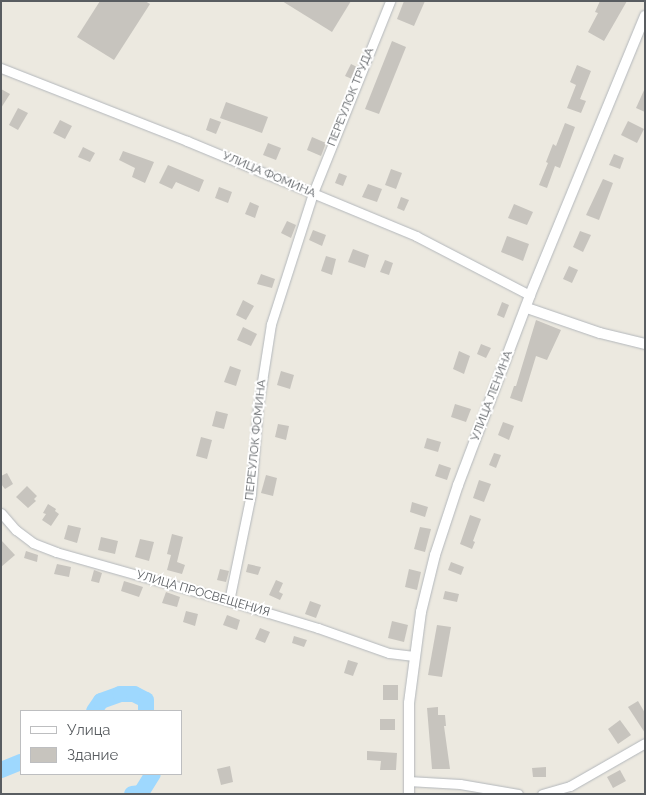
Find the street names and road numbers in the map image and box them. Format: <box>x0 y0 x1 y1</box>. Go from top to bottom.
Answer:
street label: ПЕРЕУЛОК ТРУДА <box>325 45 377 149</box>
street label: УЛИЦА ФОМИНА <box>220 149 318 201</box>
street label: УЛИЦА ЛЕНИНА <box>468 349 516 443</box>
street label: ПЕРЕУЛОК ФОМИНА <box>242 379 270 501</box>
street label: УЛИЦА ПРОСВЕЩЕНИЯ <box>134 568 272 620</box>

